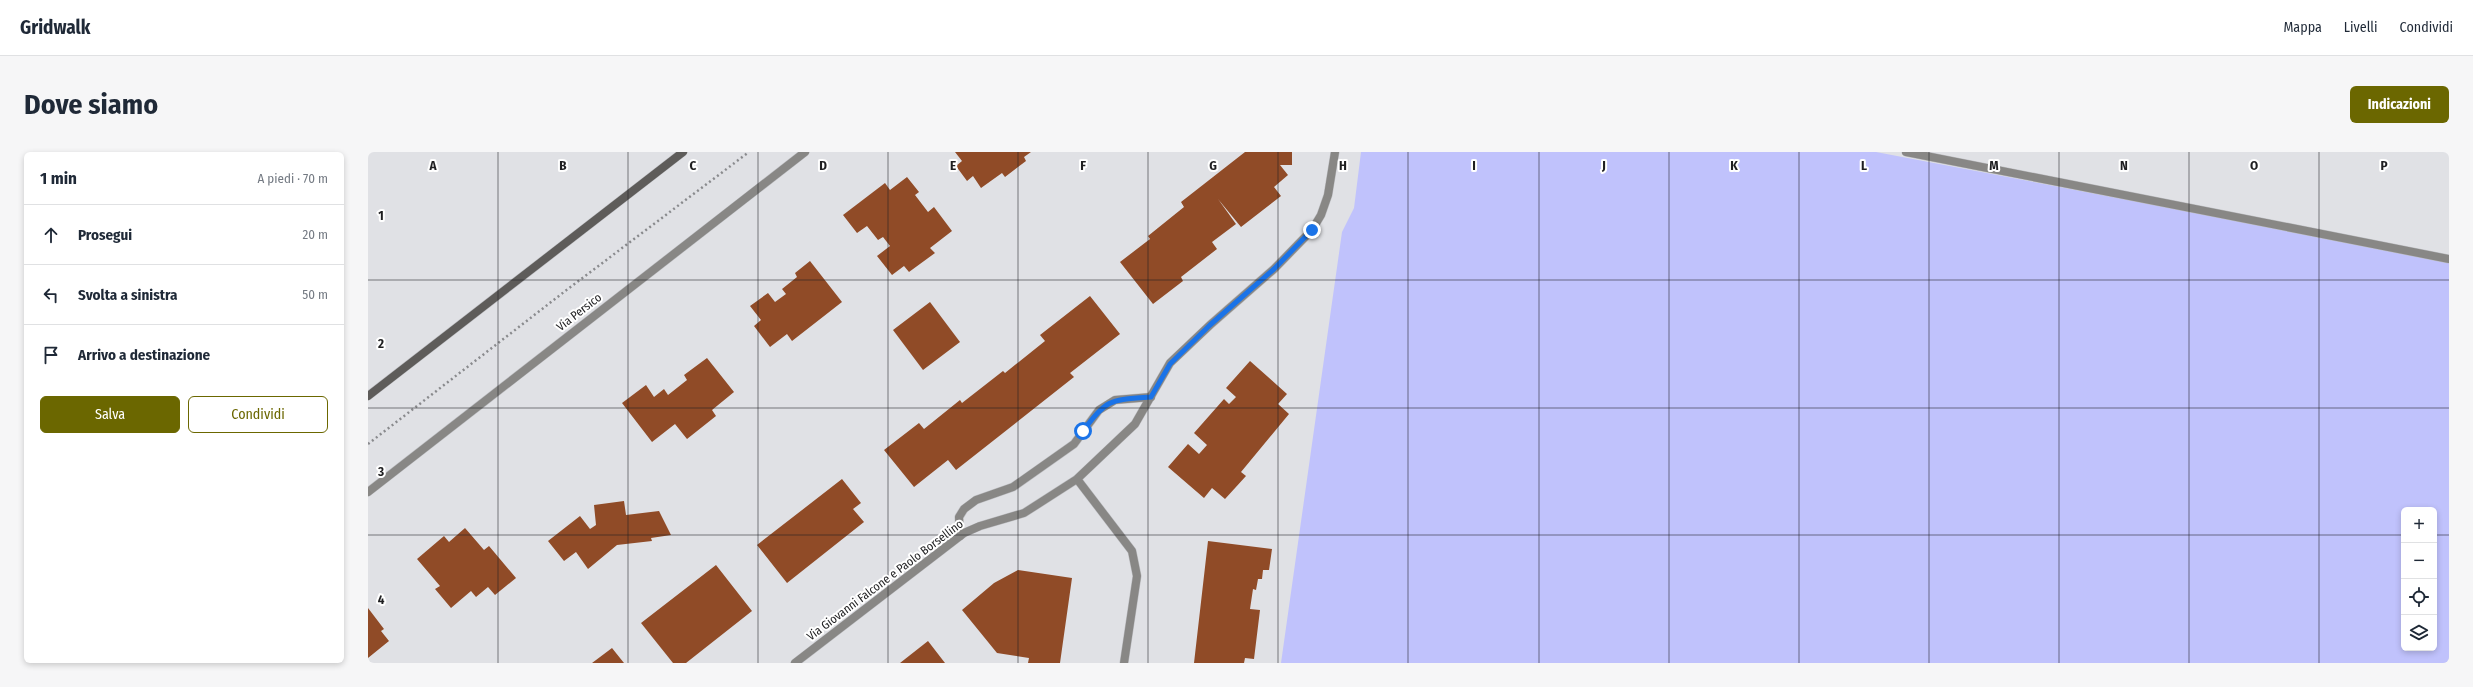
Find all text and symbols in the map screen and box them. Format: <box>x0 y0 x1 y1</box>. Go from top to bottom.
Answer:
text: Gridwalk <box>20 16 90 39</box>
text: Mappa <box>2283 19 2322 36</box>
text: Livelli <box>2344 19 2378 36</box>
text: Condividi <box>2400 19 2453 36</box>
button: Indicazioni <box>2350 86 2449 123</box>
text: Dove siamo <box>24 88 158 121</box>
text: A <box>428 158 437 173</box>
text: B <box>559 158 567 173</box>
text: C <box>690 158 697 173</box>
text: D <box>819 158 827 173</box>
text: E <box>950 158 956 173</box>
text: F <box>1080 158 1086 173</box>
text: G <box>1209 158 1217 173</box>
text: H <box>1339 158 1347 173</box>
text: I <box>1472 158 1476 173</box>
text: J <box>1601 158 1606 173</box>
text: K <box>1730 158 1738 173</box>
text: L <box>1861 158 1867 173</box>
text: M <box>1989 158 1999 173</box>
text: N <box>2120 158 2128 173</box>
text: O <box>2250 158 2258 173</box>
text: P <box>2380 158 2388 173</box>
text: 1 min <box>40 168 77 189</box>
text: A piedi · 70 m <box>257 171 328 186</box>
text: 1 <box>378 208 384 223</box>
route end <box>1303 221 1321 239</box>
icon: ahead <box>40 224 62 246</box>
text: Prosegui <box>78 226 132 244</box>
text: 20 m <box>302 227 328 242</box>
icon: left <box>40 284 62 306</box>
text: Svolta a sinistra <box>78 286 178 304</box>
text: 50 m <box>302 287 328 302</box>
street label: Via Persico <box>554 290 604 334</box>
text: 2 <box>377 336 384 351</box>
icon: arrive <box>40 344 62 366</box>
text: Arrivo a destinazione <box>78 346 210 364</box>
button: Salva <box>40 396 180 433</box>
button: Condividi <box>188 396 328 433</box>
route start <box>1074 422 1092 440</box>
text: 3 <box>377 464 384 479</box>
map controls <box>2401 507 2437 651</box>
button: + <box>2401 507 2437 543</box>
street label: Via Giovanni Falcone e Paolo Borsellino <box>804 517 966 643</box>
button: − <box>2401 543 2437 579</box>
button: locate <box>2401 579 2437 615</box>
text: 4 <box>378 592 385 607</box>
button: layers <box>2401 615 2437 651</box>

